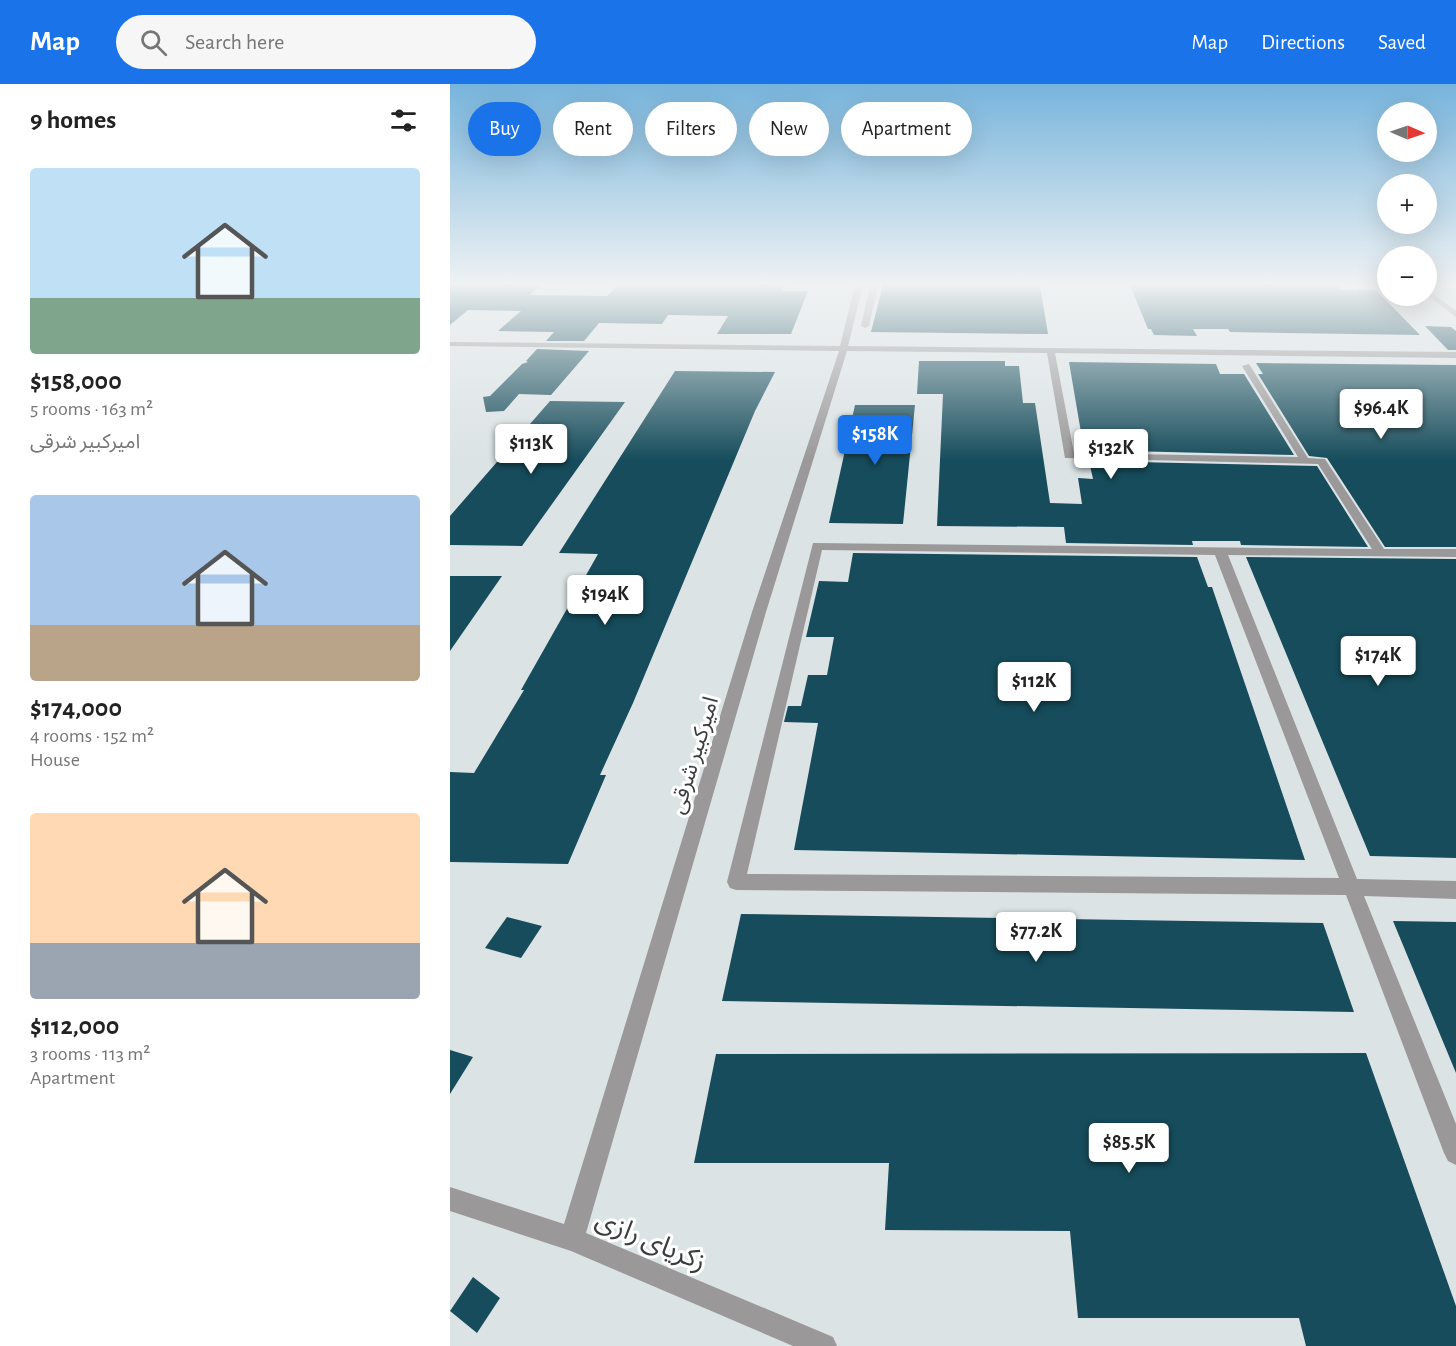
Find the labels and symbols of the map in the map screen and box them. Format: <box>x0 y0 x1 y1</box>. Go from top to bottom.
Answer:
north arrow <box>1377 102 1437 162</box>
pin: $96.4K <box>1332 389 1430 440</box>
pin: $158K <box>833 415 917 466</box>
pin: $113K <box>489 424 573 475</box>
pin: $132K <box>1069 429 1153 480</box>
pin: $194K <box>563 575 647 626</box>
pin: $174K <box>1336 636 1420 687</box>
pin: $112K <box>992 662 1076 713</box>
street label: امیرکبیر شرقی <box>666 694 723 817</box>
pin: $77.2K <box>987 912 1085 963</box>
pin: $85.5K <box>1080 1123 1178 1174</box>
street label: زکریای رازی <box>591 1205 710 1278</box>

